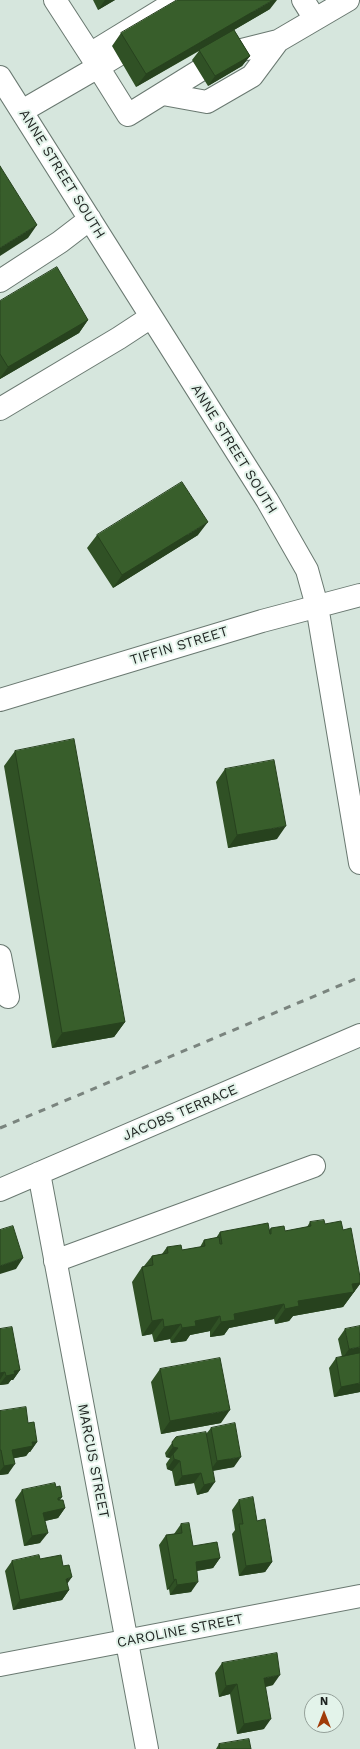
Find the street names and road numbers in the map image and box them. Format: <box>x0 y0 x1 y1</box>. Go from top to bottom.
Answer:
street label: ANNE STREET SOUTH <box>15 106 109 242</box>
street label: ANNE STREET SOUTH <box>187 381 281 517</box>
street label: TIFFIN STREET <box>128 623 230 669</box>
street label: JACOBS TERRACE <box>120 1081 240 1145</box>
street label: MARCUS STREET <box>74 1402 112 1520</box>
street label: CAROLINE STREET <box>116 1611 244 1651</box>

